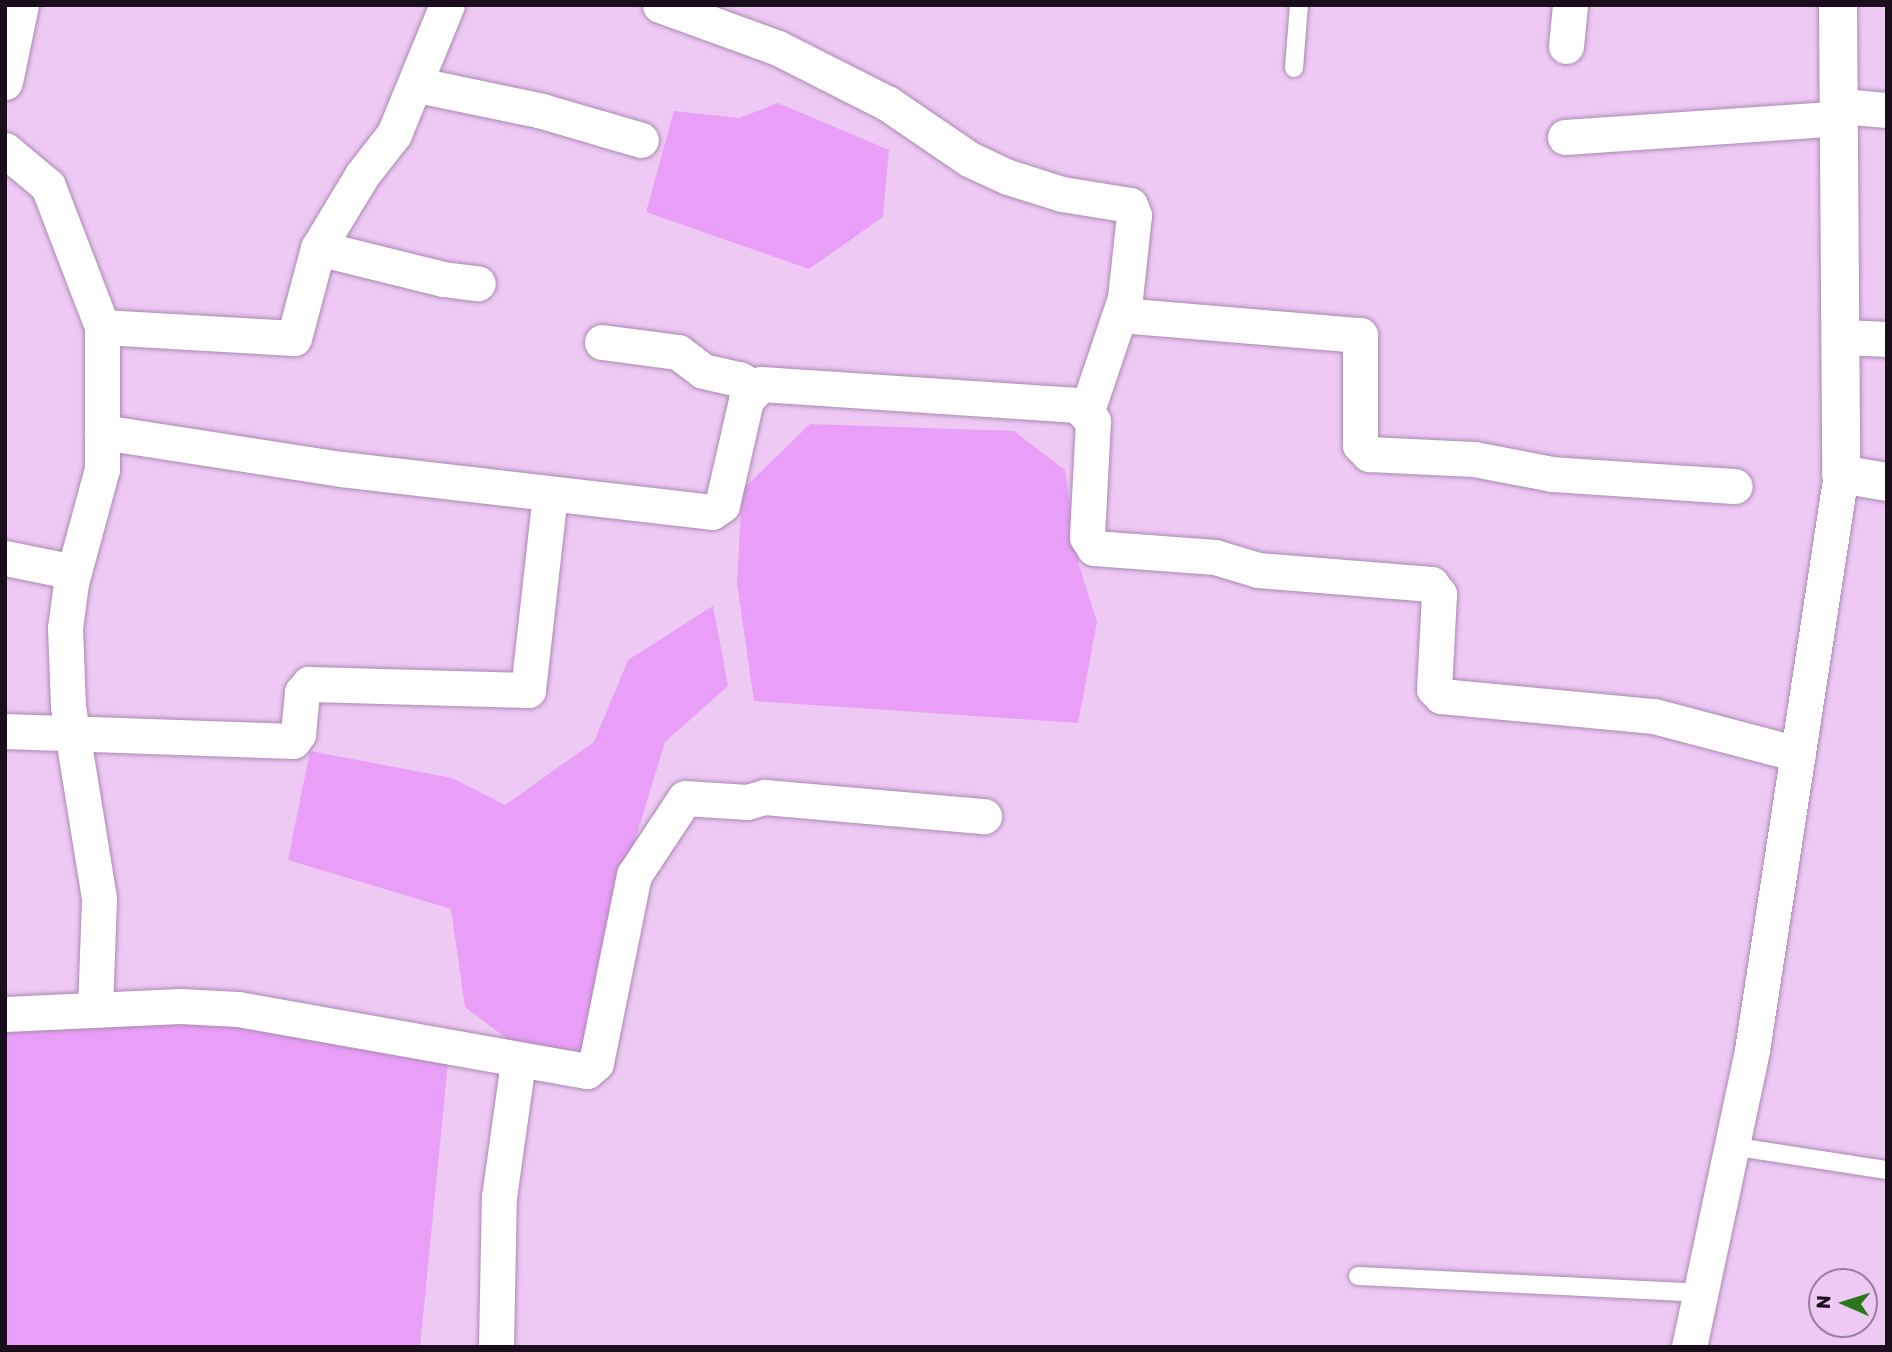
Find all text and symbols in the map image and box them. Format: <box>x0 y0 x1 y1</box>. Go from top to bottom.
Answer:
north arrow <box>1808 1268 1878 1338</box>
text: N <box>1812 1295 1835 1309</box>

